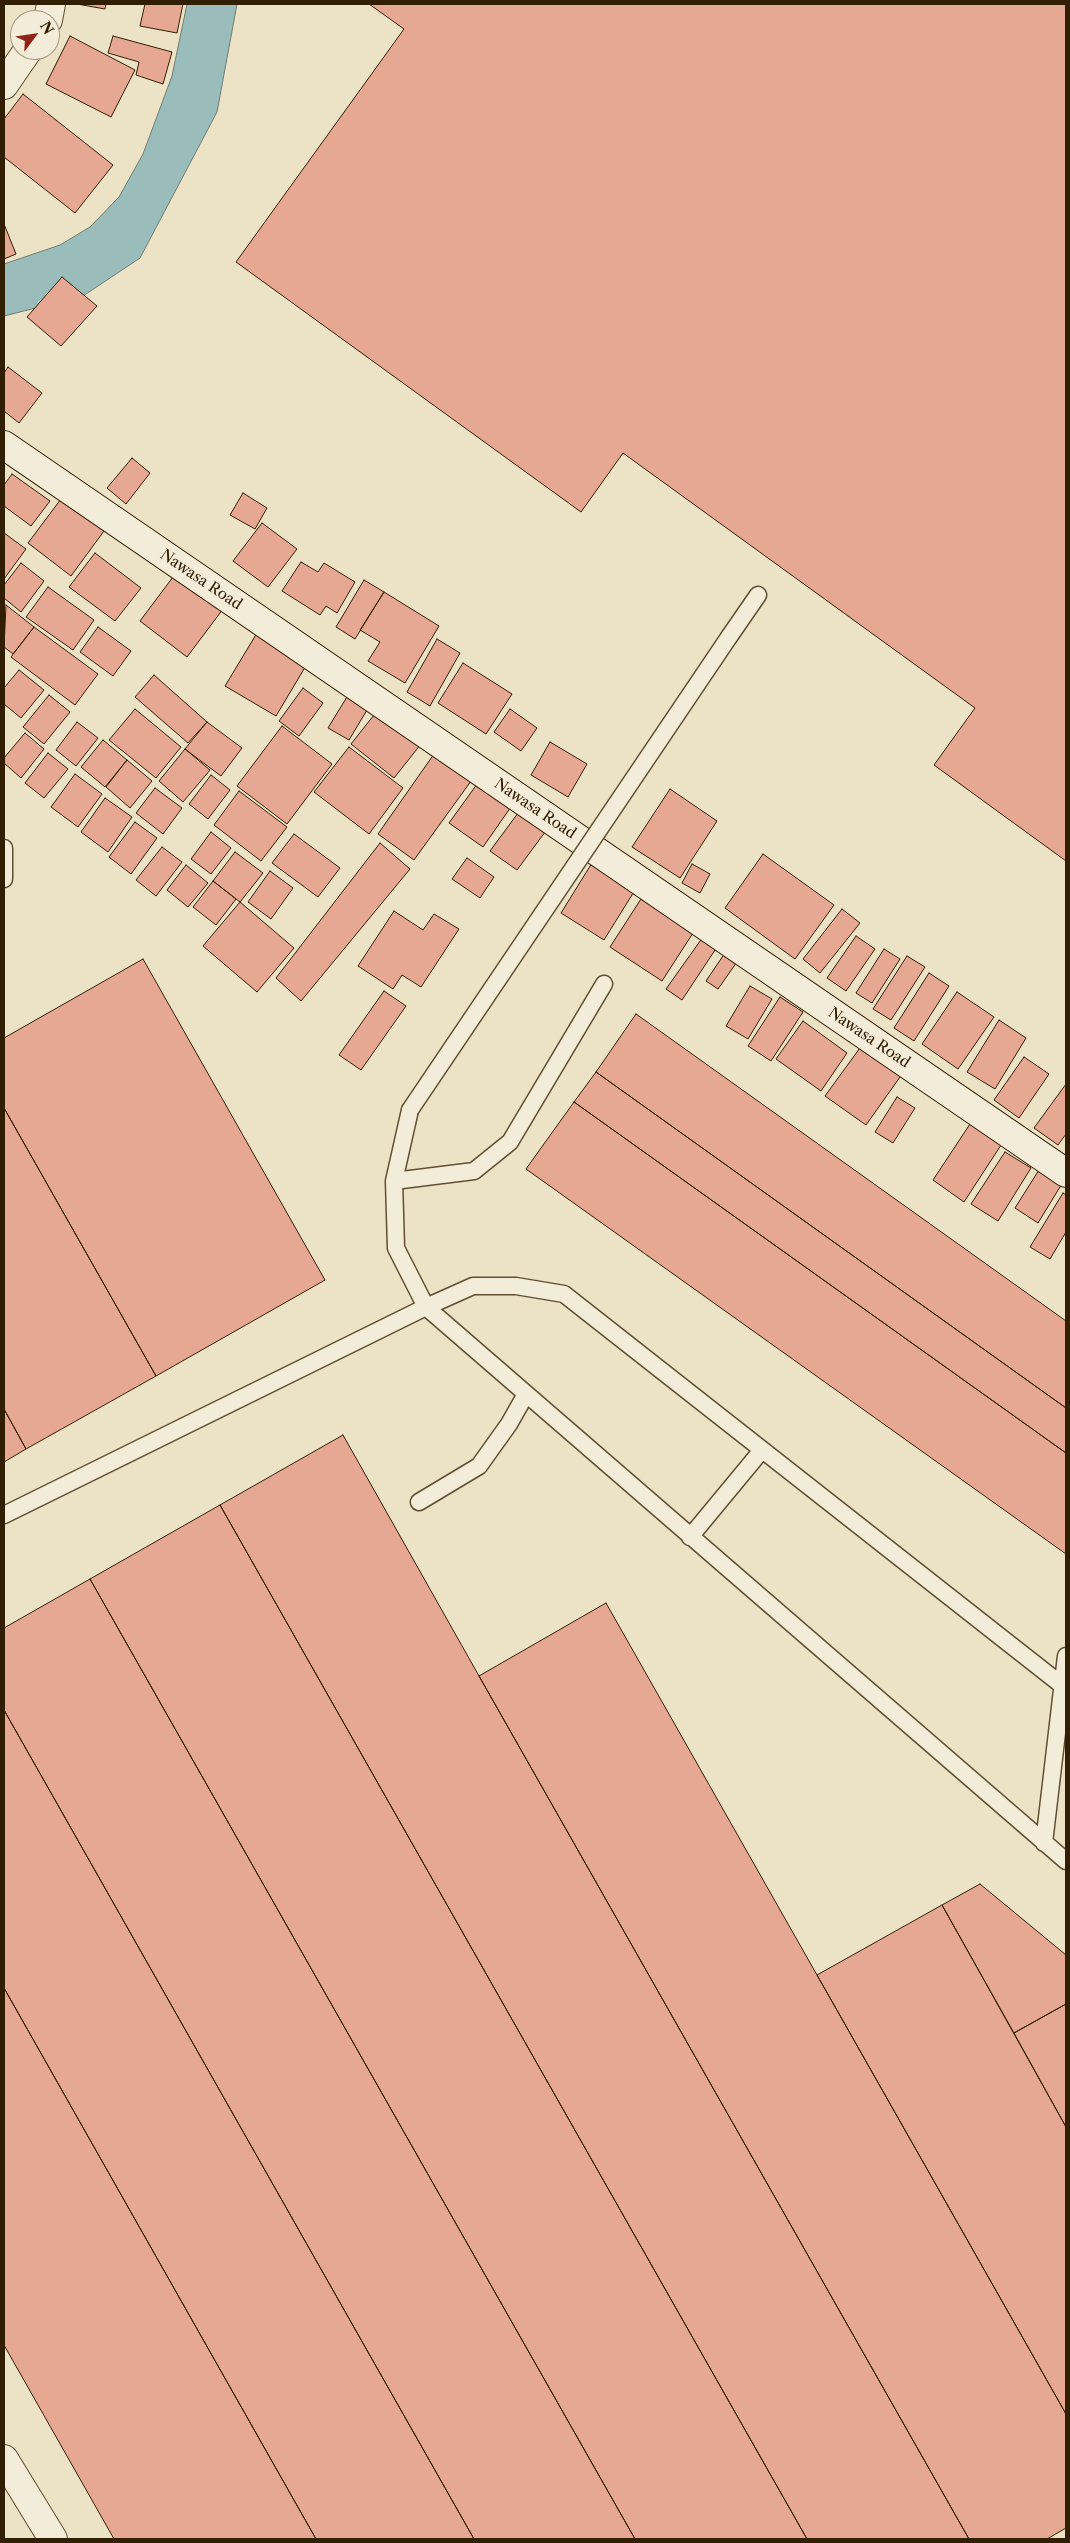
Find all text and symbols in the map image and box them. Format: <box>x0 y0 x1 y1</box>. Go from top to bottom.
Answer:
north arrow <box>10 10 60 60</box>
text: N <box>36 18 58 38</box>
street label: Nawasa Road <box>157 546 245 614</box>
street label: Nawasa Road <box>491 775 579 843</box>
street label: Nawasa Road <box>825 1004 913 1072</box>

